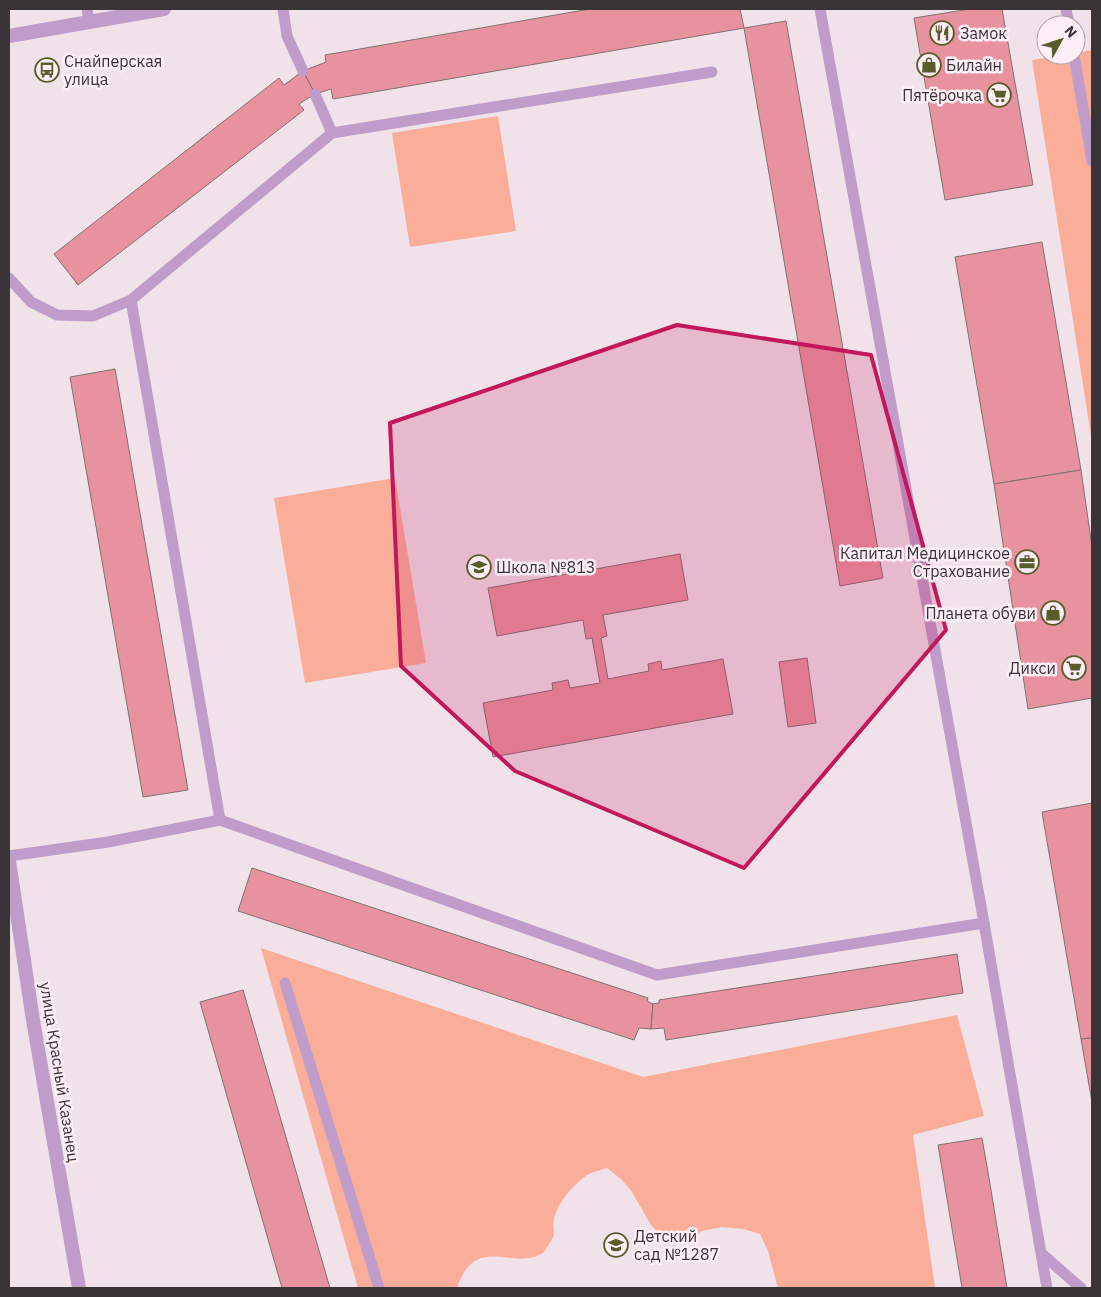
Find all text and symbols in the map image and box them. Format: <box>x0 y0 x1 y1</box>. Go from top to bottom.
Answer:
north arrow <box>1036 15 1086 65</box>
restaurant icon: Замок <box>929 20 955 46</box>
text: N <box>1061 22 1081 41</box>
place label: Замок <box>960 23 1007 43</box>
place label: Снайперская улица <box>64 51 162 89</box>
shop icon: Билайн <box>916 52 942 78</box>
place label: Билайн <box>946 55 1002 75</box>
bus stop icon: Снайперская улица <box>34 57 60 83</box>
supermarket icon: Пятёрочка <box>986 82 1012 108</box>
place label: Пятёрочка <box>902 85 982 105</box>
place label: Капитал Медицинское Страхование <box>840 543 1010 581</box>
office icon: Капитал Медицинское Страхование <box>1014 549 1040 575</box>
school or university icon: Школа №813 <box>466 554 492 580</box>
place label: Школа №813 <box>496 557 595 577</box>
shop icon: Планета обуви <box>1040 600 1066 626</box>
place label: Планета обуви <box>925 603 1036 623</box>
supermarket icon: Дикси <box>1061 655 1087 681</box>
place label: Дикси <box>1009 658 1056 678</box>
street label: улица Красный Казанец <box>36 981 84 1164</box>
place label: Детский сад №1287 <box>634 1226 719 1264</box>
school or university icon: Детский сад №1287 <box>603 1232 629 1258</box>

